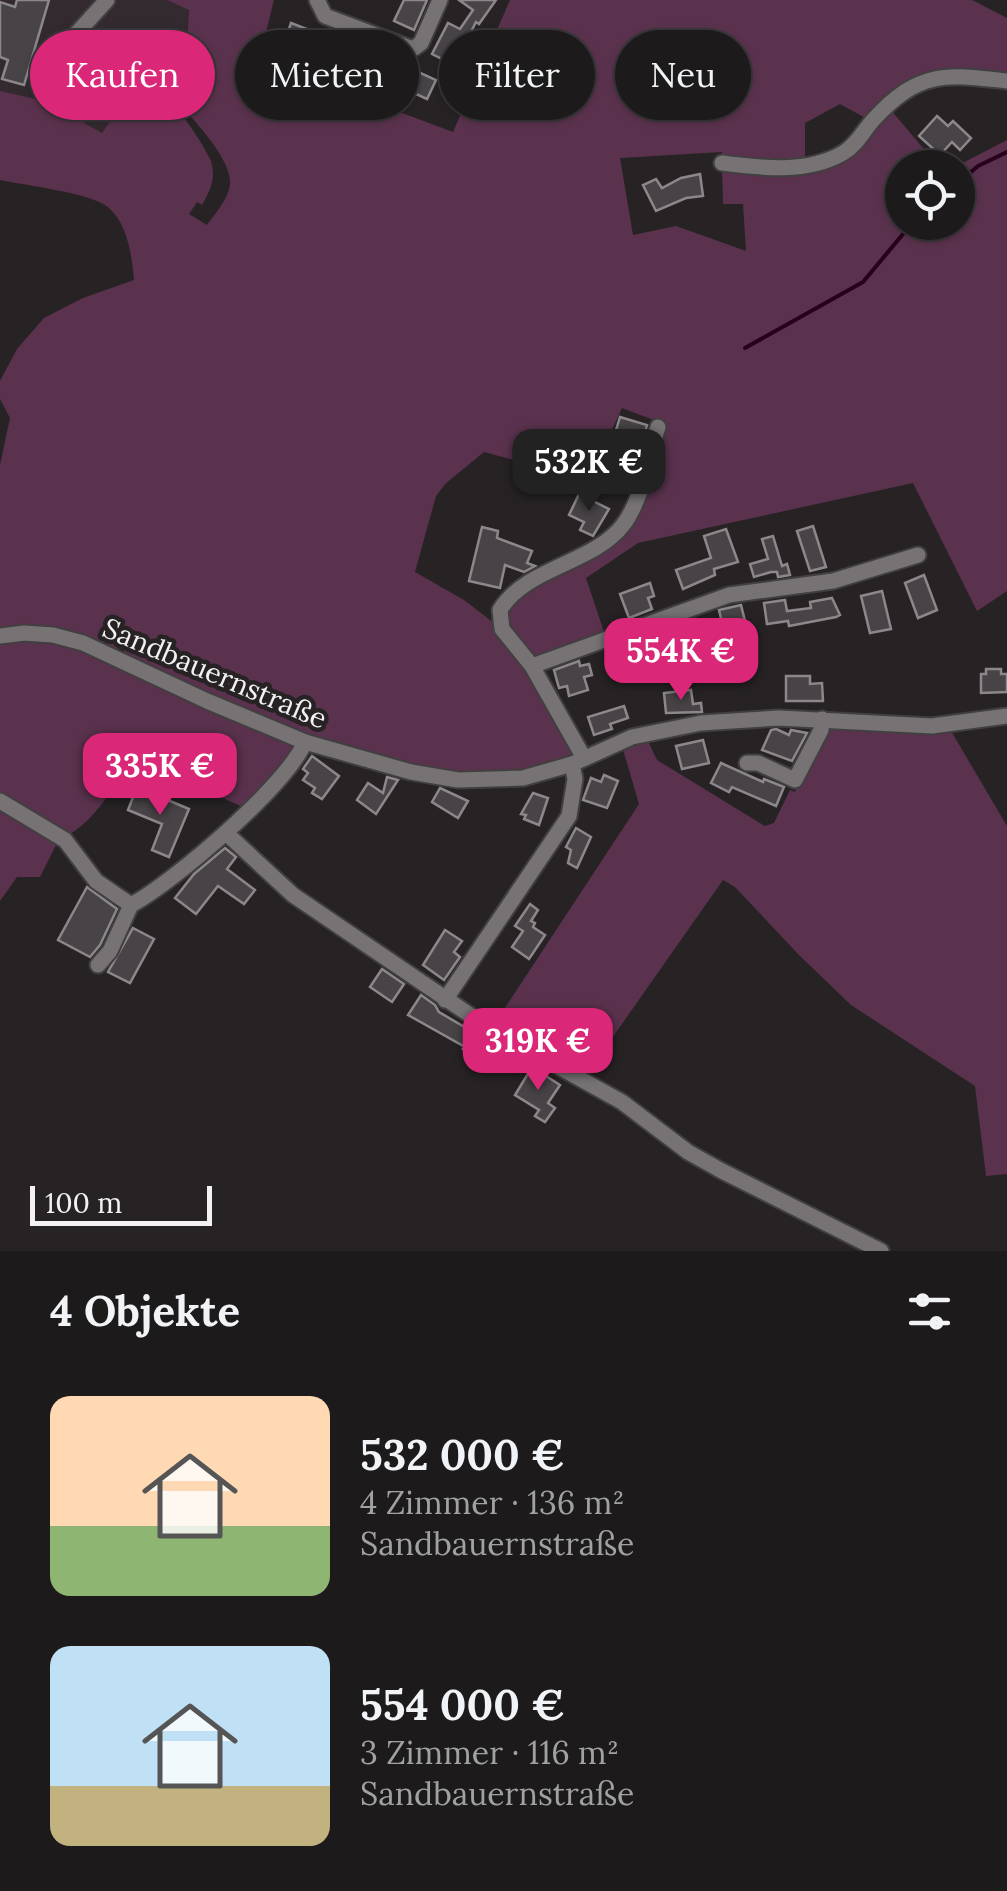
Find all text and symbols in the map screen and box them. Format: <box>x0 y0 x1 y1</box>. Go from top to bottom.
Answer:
chip: Kaufen <box>30 30 215 120</box>
chip: Mieten <box>235 30 419 120</box>
chip: Filter <box>439 30 595 120</box>
chip: Neu <box>615 30 751 120</box>
map controls <box>885 150 975 240</box>
button: locate <box>885 150 975 240</box>
pin: 532K € <box>508 429 670 514</box>
text: 532K € <box>534 441 644 482</box>
street label: Sandbauernstraße <box>97 610 333 736</box>
pin: 554K € <box>600 618 762 703</box>
text: 554K € <box>626 630 736 671</box>
pin: 335K € <box>79 733 241 818</box>
text: 335K € <box>105 745 215 786</box>
pin: 319K € <box>457 1008 619 1093</box>
text: 319K € <box>485 1020 591 1061</box>
scale bar <box>30 1181 212 1226</box>
text: 100 m <box>45 1185 122 1221</box>
text: 4 Objekte <box>50 1284 240 1338</box>
icon: filters <box>902 1284 957 1339</box>
text: 532 000 € <box>360 1428 565 1482</box>
icon: home <box>130 1436 250 1556</box>
text: 4 Zimmer · 136 m² <box>360 1482 625 1523</box>
text: Sandbauernstraße <box>360 1523 634 1564</box>
text: 554 000 € <box>360 1678 565 1732</box>
icon: home <box>130 1686 250 1806</box>
text: 3 Zimmer · 116 m² <box>360 1732 619 1773</box>
text: Sandbauernstraße <box>360 1773 634 1814</box>

